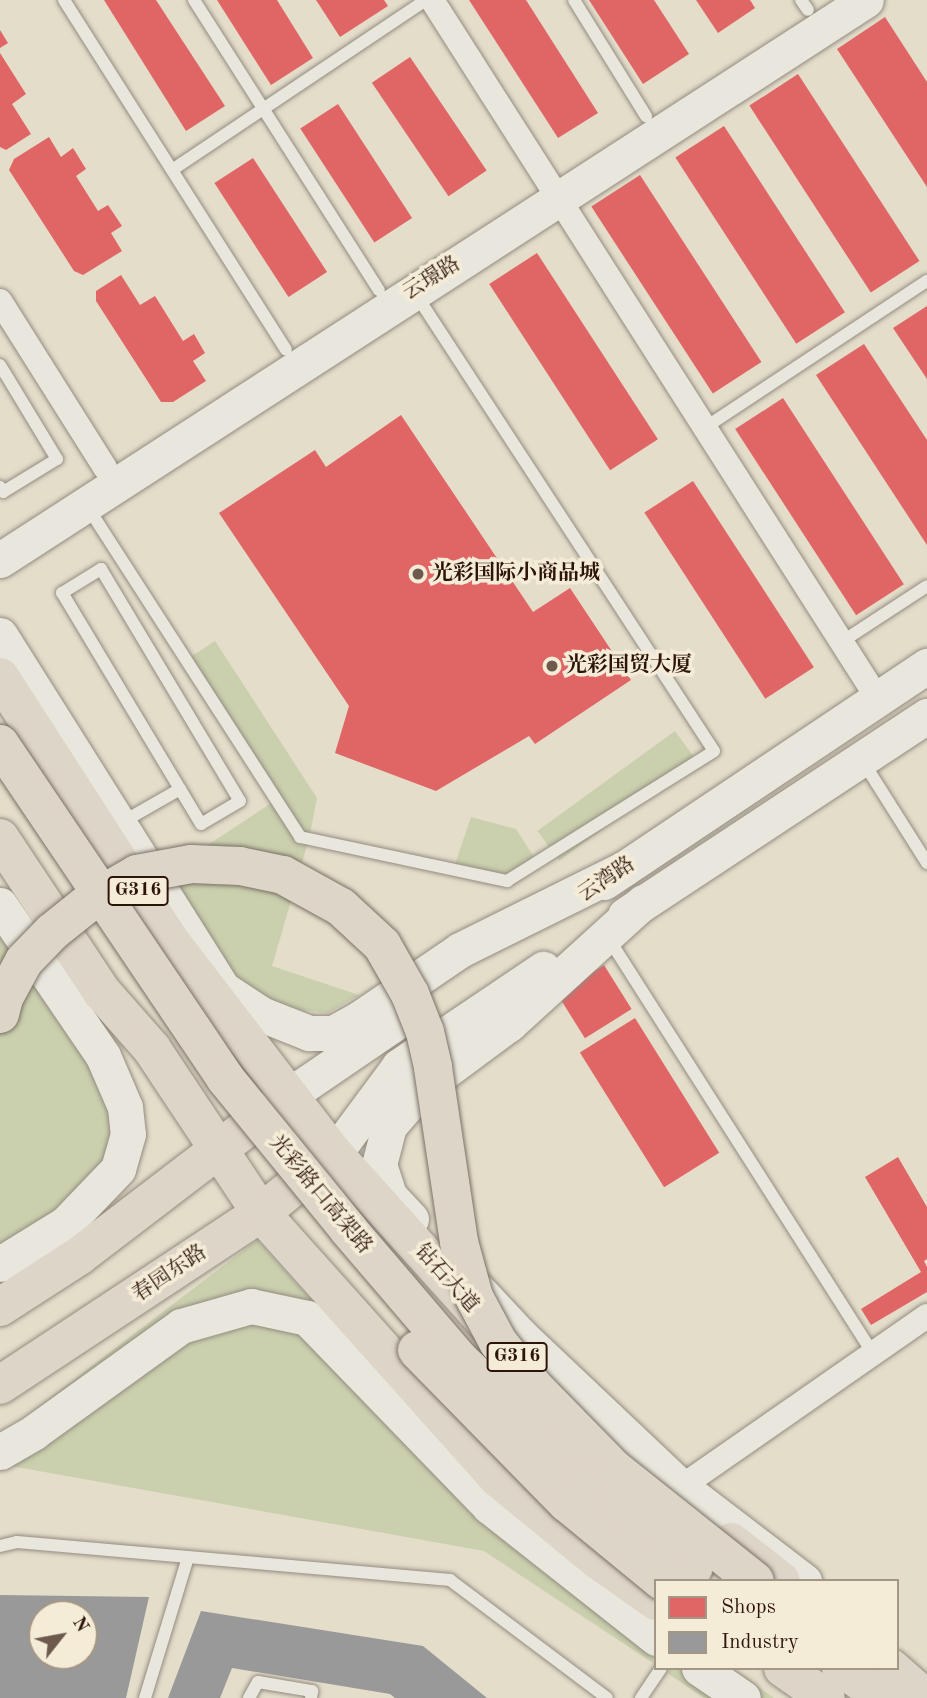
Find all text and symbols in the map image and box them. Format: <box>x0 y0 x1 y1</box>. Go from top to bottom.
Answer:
street label: 云璟路 <box>399 252 465 306</box>
place label: 光彩国际小商品城 <box>432 561 600 587</box>
marker: 光彩国际小商品城 <box>410 566 426 582</box>
place label: 光彩国贸大厦 <box>566 653 692 679</box>
marker: 光彩国贸大厦 <box>544 658 560 674</box>
street label: 云湾路 <box>574 852 640 908</box>
road number: G316 <box>106 876 170 906</box>
street label: 光彩路口高架路 <box>263 1131 377 1259</box>
street label: 钻石大道 <box>409 1239 483 1319</box>
street label: 春园东路 <box>128 1240 212 1308</box>
road number: G316 <box>486 1342 548 1372</box>
legend <box>654 1579 899 1670</box>
text: Shops <box>721 1597 776 1618</box>
north arrow <box>28 1600 98 1670</box>
text: N <box>68 1614 92 1636</box>
text: Industry <box>721 1632 799 1653</box>

